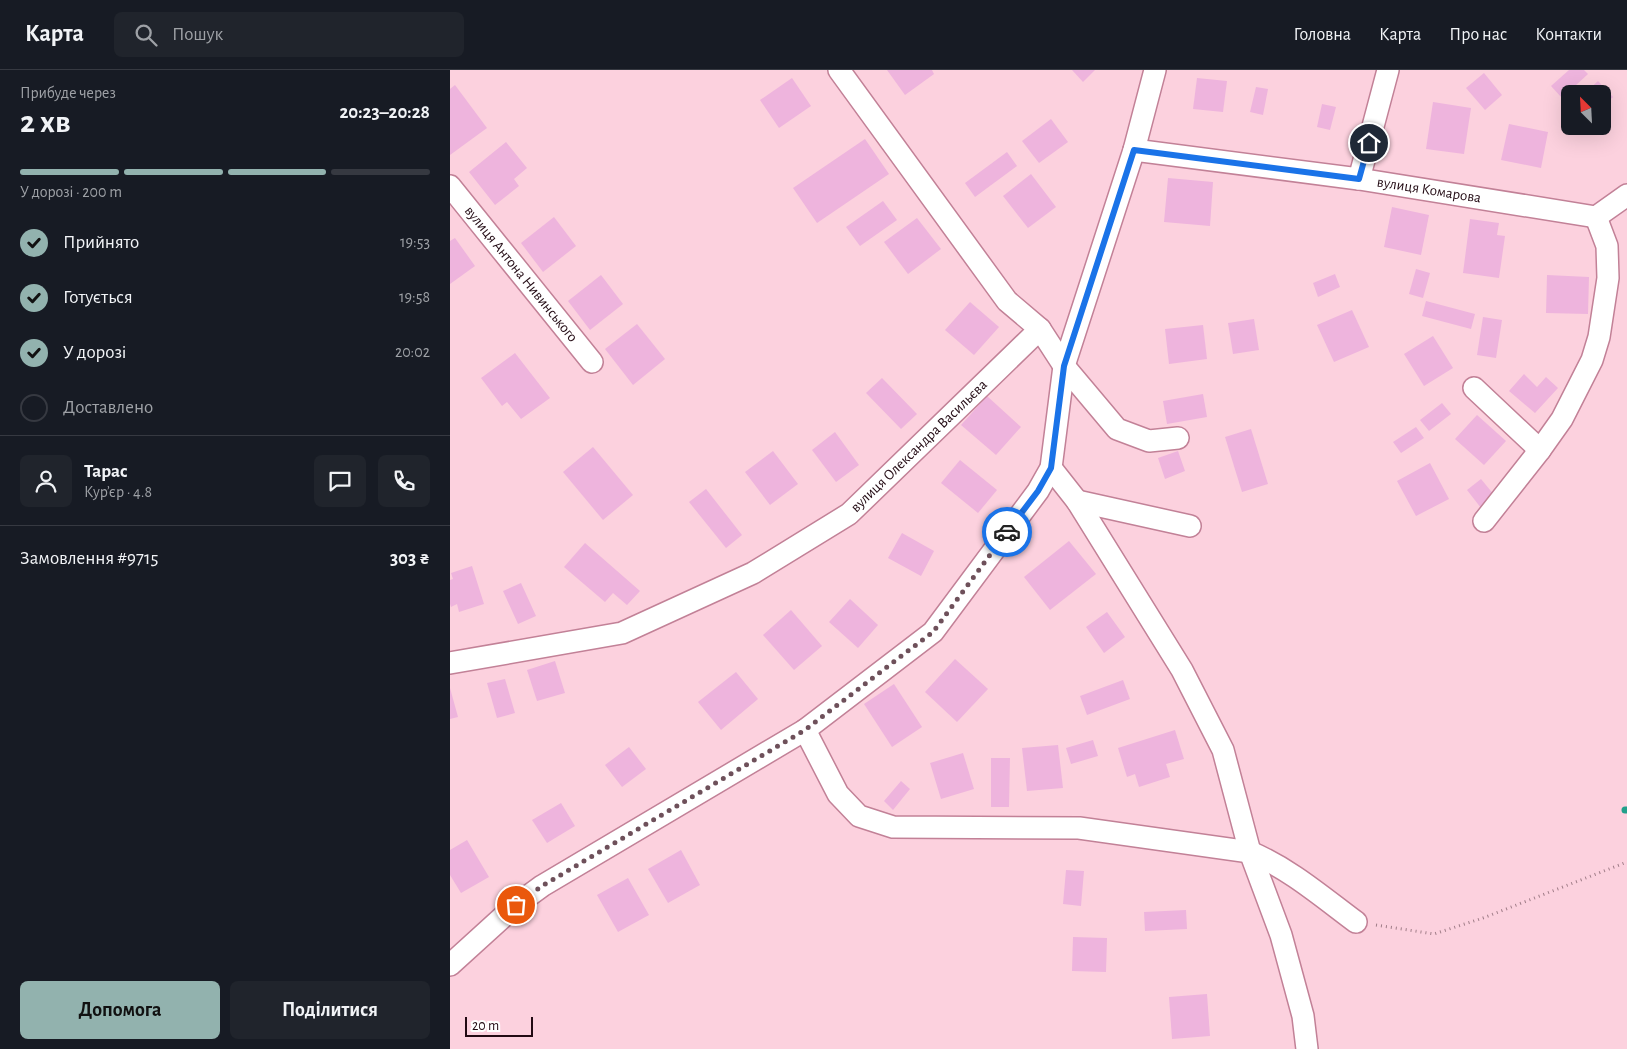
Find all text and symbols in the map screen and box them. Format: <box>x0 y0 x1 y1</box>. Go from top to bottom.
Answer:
search box <box>114 12 464 57</box>
icon: search <box>132 21 160 49</box>
text: Карта <box>25 22 84 46</box>
text: Пошук <box>172 25 223 44</box>
text: Головна <box>1294 26 1351 44</box>
text: Карта <box>1379 26 1421 44</box>
text: Про нас <box>1449 26 1507 44</box>
text: Контакти <box>1535 26 1602 44</box>
text: Прибуде через <box>20 85 116 101</box>
north arrow <box>1561 85 1611 135</box>
map controls <box>1561 85 1611 135</box>
text: 20:23–20:28 <box>339 103 430 122</box>
text: 2 хв <box>20 106 70 138</box>
pin <box>1348 122 1390 164</box>
icon: home <box>1355 129 1383 157</box>
street label: вулиця Комарова <box>1376 174 1482 206</box>
text: У дорозі · 200 m <box>20 184 122 200</box>
street label: вулиця Антона Нивинського <box>462 203 580 345</box>
icon: check <box>20 229 48 257</box>
text: Прийнято <box>63 233 139 252</box>
text: 19:53 <box>400 234 430 250</box>
icon: check <box>20 284 48 312</box>
text: Готується <box>63 288 133 307</box>
text: 19:58 <box>399 289 430 305</box>
icon: check <box>20 339 48 367</box>
text: У дорозі <box>63 343 126 362</box>
text: 20:02 <box>395 344 430 360</box>
street label: вулиця Олександра Васильєва <box>848 377 990 515</box>
text: Доставлено <box>63 398 153 417</box>
button: person <box>20 455 72 507</box>
button: chat <box>314 455 366 507</box>
button: phone <box>378 455 430 507</box>
text: Тарас <box>84 462 128 481</box>
text: Кур’єр · 4.8 <box>84 484 152 500</box>
courier <box>982 507 1032 557</box>
icon: car <box>993 518 1021 546</box>
text: Замовлення #9715 <box>20 549 158 568</box>
text: 303 ₴ <box>390 549 430 568</box>
pin <box>495 884 537 926</box>
icon: bag <box>502 891 530 919</box>
button: Допомога <box>20 981 220 1039</box>
button: Поділитися <box>230 981 430 1039</box>
scale bar <box>465 1014 532 1037</box>
text: 20 m <box>472 1019 499 1033</box>

